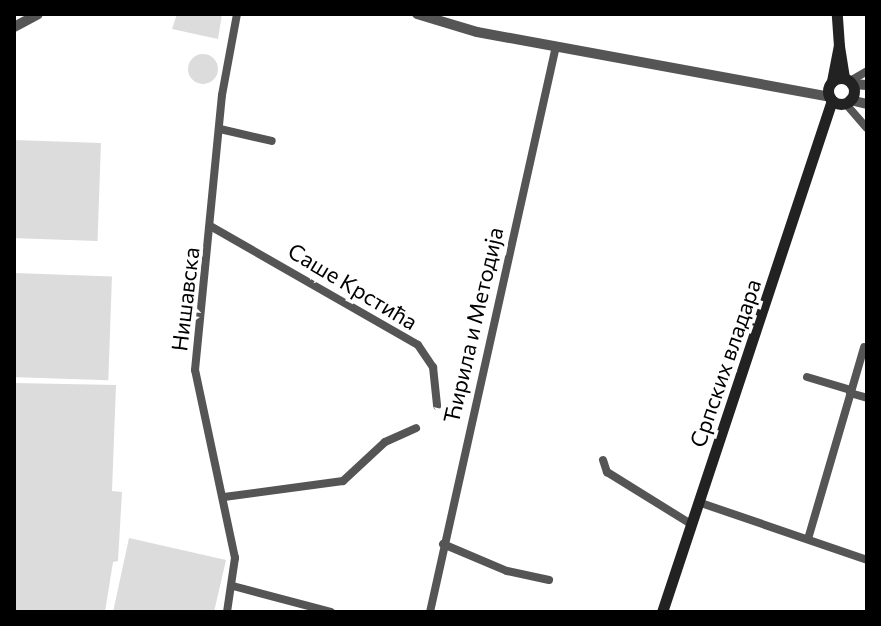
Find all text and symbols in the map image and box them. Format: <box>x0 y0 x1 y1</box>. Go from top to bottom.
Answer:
street label: Ћирила и Методија <box>438 225 508 425</box>
street label: Саше Крстића <box>284 237 422 335</box>
street label: Нишавска <box>166 246 204 352</box>
street label: Српских владара <box>684 276 766 450</box>

